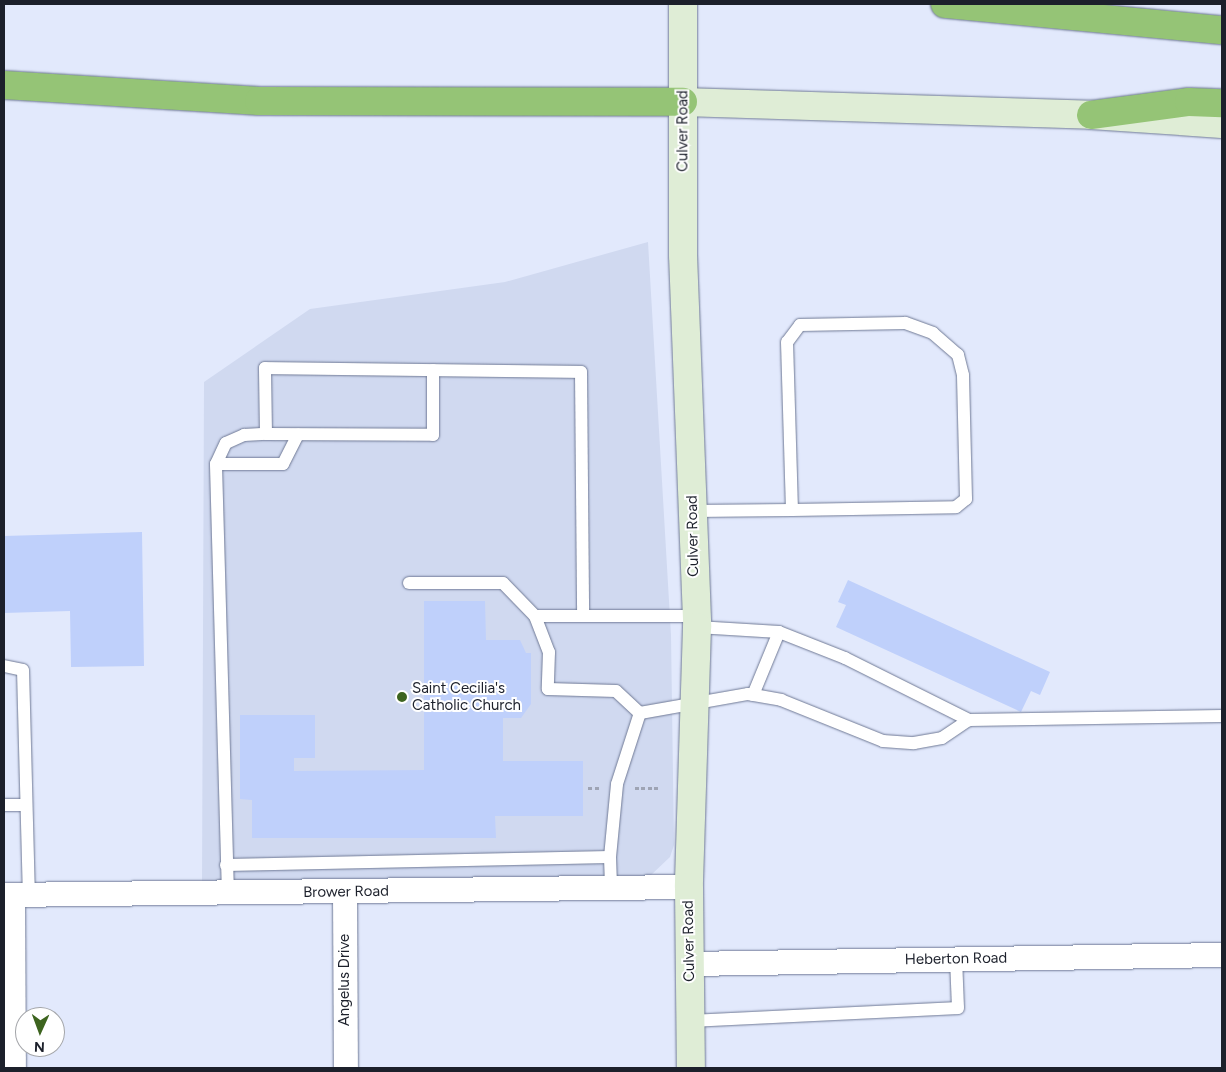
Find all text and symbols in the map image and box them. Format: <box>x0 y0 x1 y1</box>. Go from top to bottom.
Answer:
street label: Culver Road <box>674 90 692 172</box>
street label: Culver Road <box>683 495 703 577</box>
place label: Saint Cecilia's Catholic Church <box>412 679 521 714</box>
marker: Saint Cecilia's Catholic Church <box>396 691 408 703</box>
street label: Brower Road <box>303 882 389 902</box>
street label: Culver Road <box>679 900 699 982</box>
street label: Angelus Drive <box>336 934 354 1026</box>
street label: Heberton Road <box>905 949 1007 969</box>
north arrow <box>15 1007 65 1057</box>
text: N <box>34 1038 45 1055</box>

